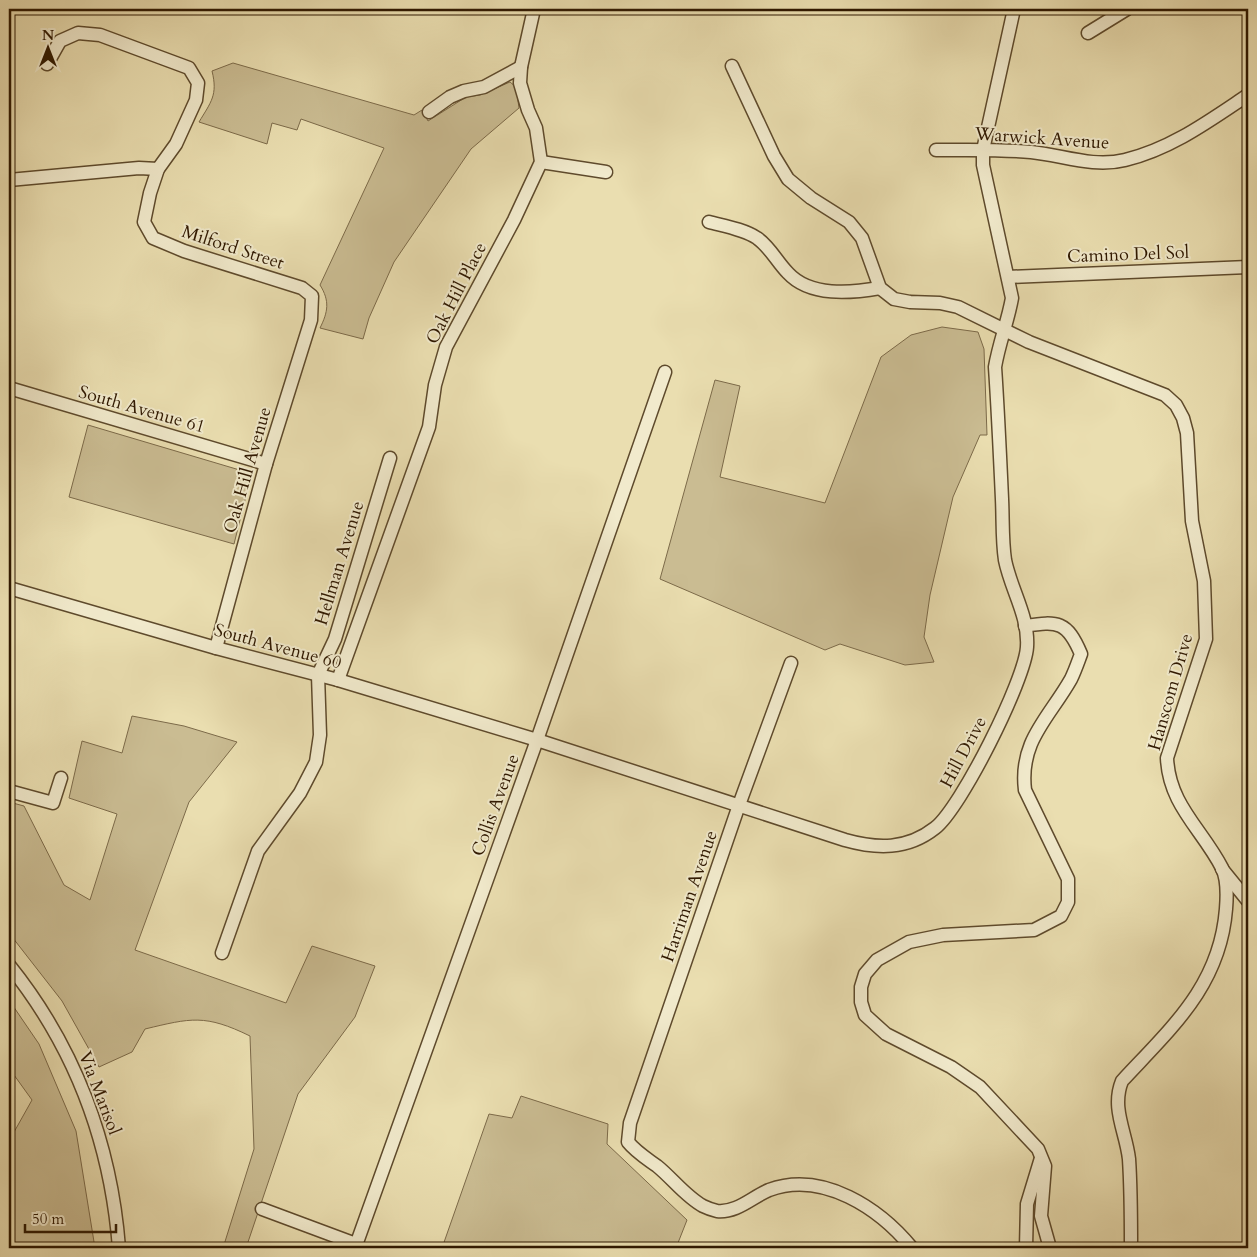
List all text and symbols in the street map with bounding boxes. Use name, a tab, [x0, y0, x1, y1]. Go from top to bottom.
north arrow	[22, 22, 72, 72]
text: N	[42, 26, 54, 45]
street label: Warwick Avenue	[973, 121, 1110, 156]
street label: Milford Street	[179, 219, 287, 276]
street label: Oak Hill Place	[420, 238, 493, 348]
street label: Camino Del Sol	[1067, 240, 1190, 269]
street label: South Avenue 61	[76, 379, 208, 440]
street label: Oak Hill Avenue	[218, 404, 277, 536]
street label: Hellman Avenue	[309, 498, 370, 628]
street label: South Avenue 60	[212, 617, 344, 675]
street label: Hanscom Drive	[1142, 631, 1199, 754]
street label: Hill Drive	[934, 712, 993, 792]
street label: Collis Avenue	[465, 751, 526, 860]
street label: Harriman Avenue	[655, 827, 724, 965]
street label: Via Marisol	[72, 1048, 127, 1139]
scale bar	[25, 1202, 116, 1234]
text: 50 m	[32, 1209, 64, 1229]

